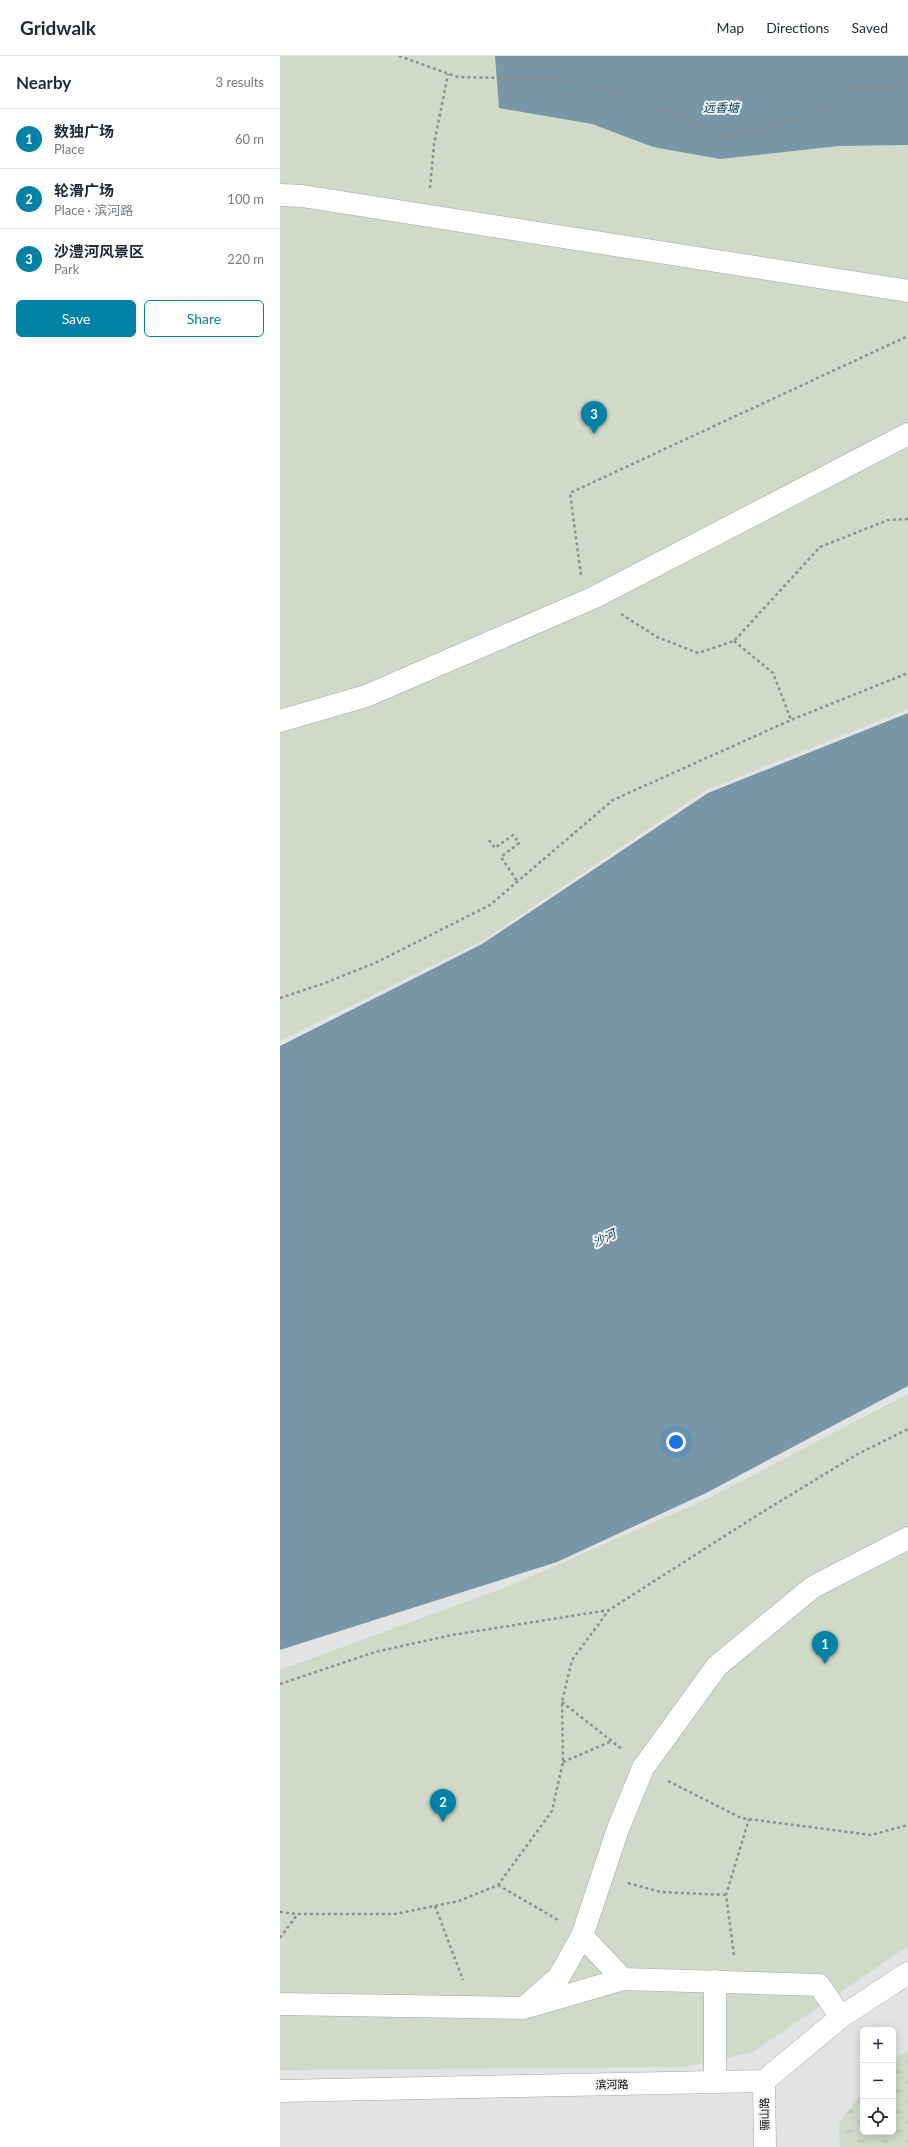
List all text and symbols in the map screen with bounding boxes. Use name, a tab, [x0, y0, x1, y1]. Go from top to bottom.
text: Gridwalk	[20, 16, 96, 39]
text: Map	[717, 19, 744, 36]
text: Directions	[766, 19, 829, 36]
text: Saved	[851, 19, 888, 36]
text: Nearby	[16, 72, 71, 93]
text: 3 results	[216, 74, 264, 90]
water label: 远香塘	[703, 100, 741, 115]
text: 数独广场	[54, 122, 114, 140]
text: 1	[25, 131, 33, 147]
text: 60 m	[235, 131, 264, 147]
text: Place	[54, 141, 84, 157]
text: 轮滑广场	[54, 181, 114, 199]
text: 2	[25, 191, 33, 207]
text: 100 m	[227, 191, 264, 207]
text: Place · 滨河路	[54, 202, 133, 218]
text: 沙澧河风景区	[54, 242, 144, 260]
text: 3	[25, 251, 33, 267]
text: 220 m	[227, 251, 264, 267]
text: Park	[54, 261, 79, 277]
button: Save	[16, 300, 136, 337]
button: Share	[144, 300, 264, 337]
pin: 3	[581, 401, 607, 434]
water label: 沙河	[590, 1225, 620, 1250]
your location	[666, 1432, 686, 1452]
pin: 1	[812, 1631, 838, 1664]
pin: 2	[430, 1789, 456, 1822]
map controls	[860, 2027, 896, 2135]
button: +	[860, 2027, 896, 2063]
button: −	[860, 2063, 896, 2099]
street label: 滨河路	[595, 2077, 629, 2091]
street label: 骊山路	[757, 2097, 771, 2131]
button: locate	[860, 2099, 896, 2135]

